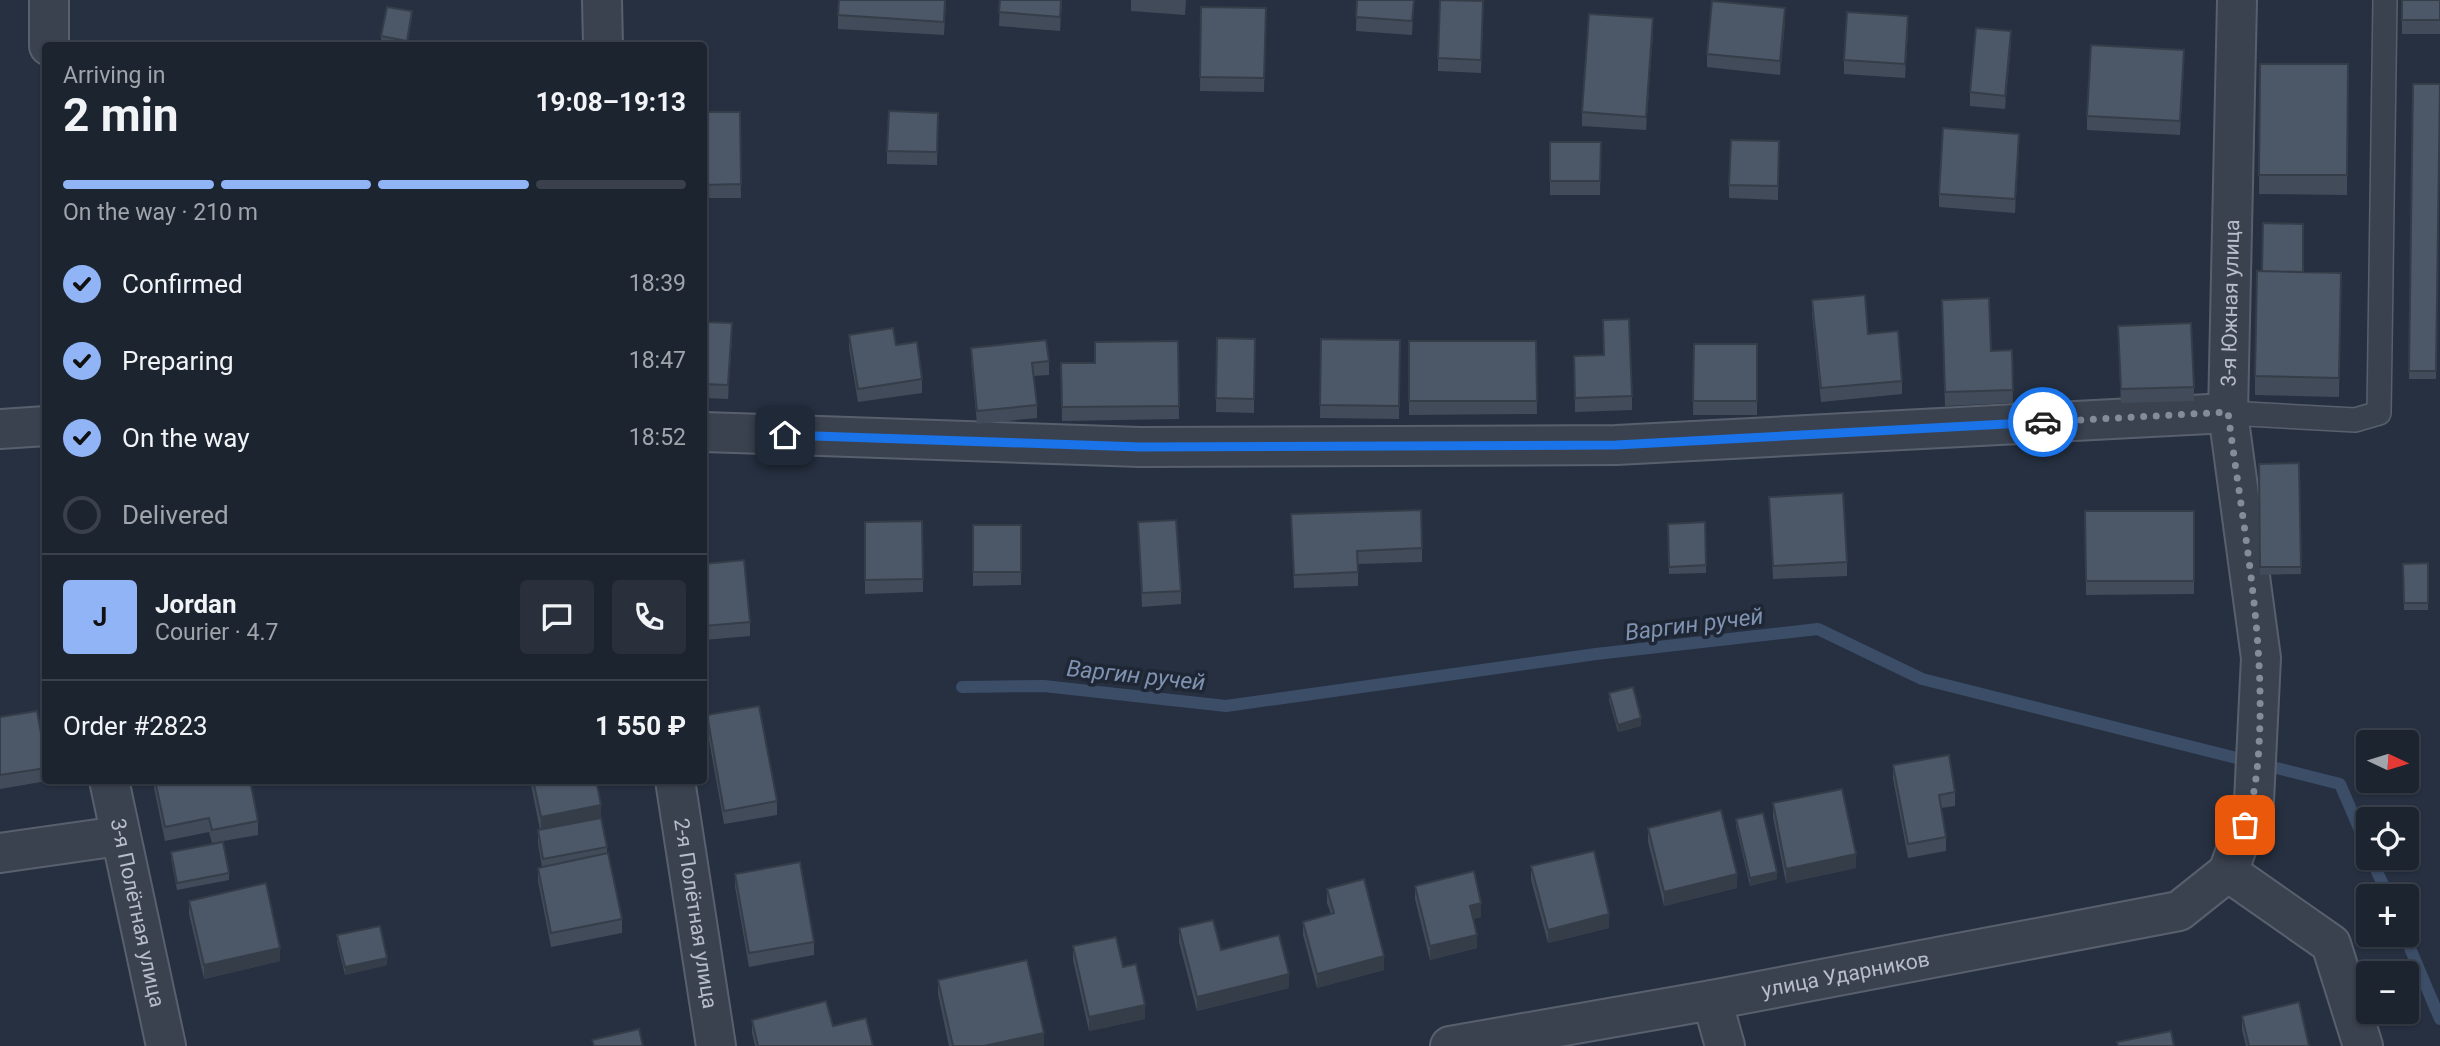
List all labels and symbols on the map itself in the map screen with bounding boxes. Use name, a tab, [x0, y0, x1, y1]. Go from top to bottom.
street label: 3-я Южная улица	[2217, 219, 2244, 387]
courier	[2008, 387, 2078, 457]
pin	[755, 405, 815, 465]
water label: Варгин ручей	[1623, 603, 1765, 646]
water label: Варгин ручей	[1065, 655, 1207, 696]
north arrow	[2356, 730, 2418, 793]
pin	[2215, 795, 2275, 855]
street label: 3-я Полётная улица	[106, 816, 169, 1010]
street label: 2-я Полётная улица	[669, 817, 722, 1010]
street label: улица Ударников	[1760, 947, 1932, 1002]

